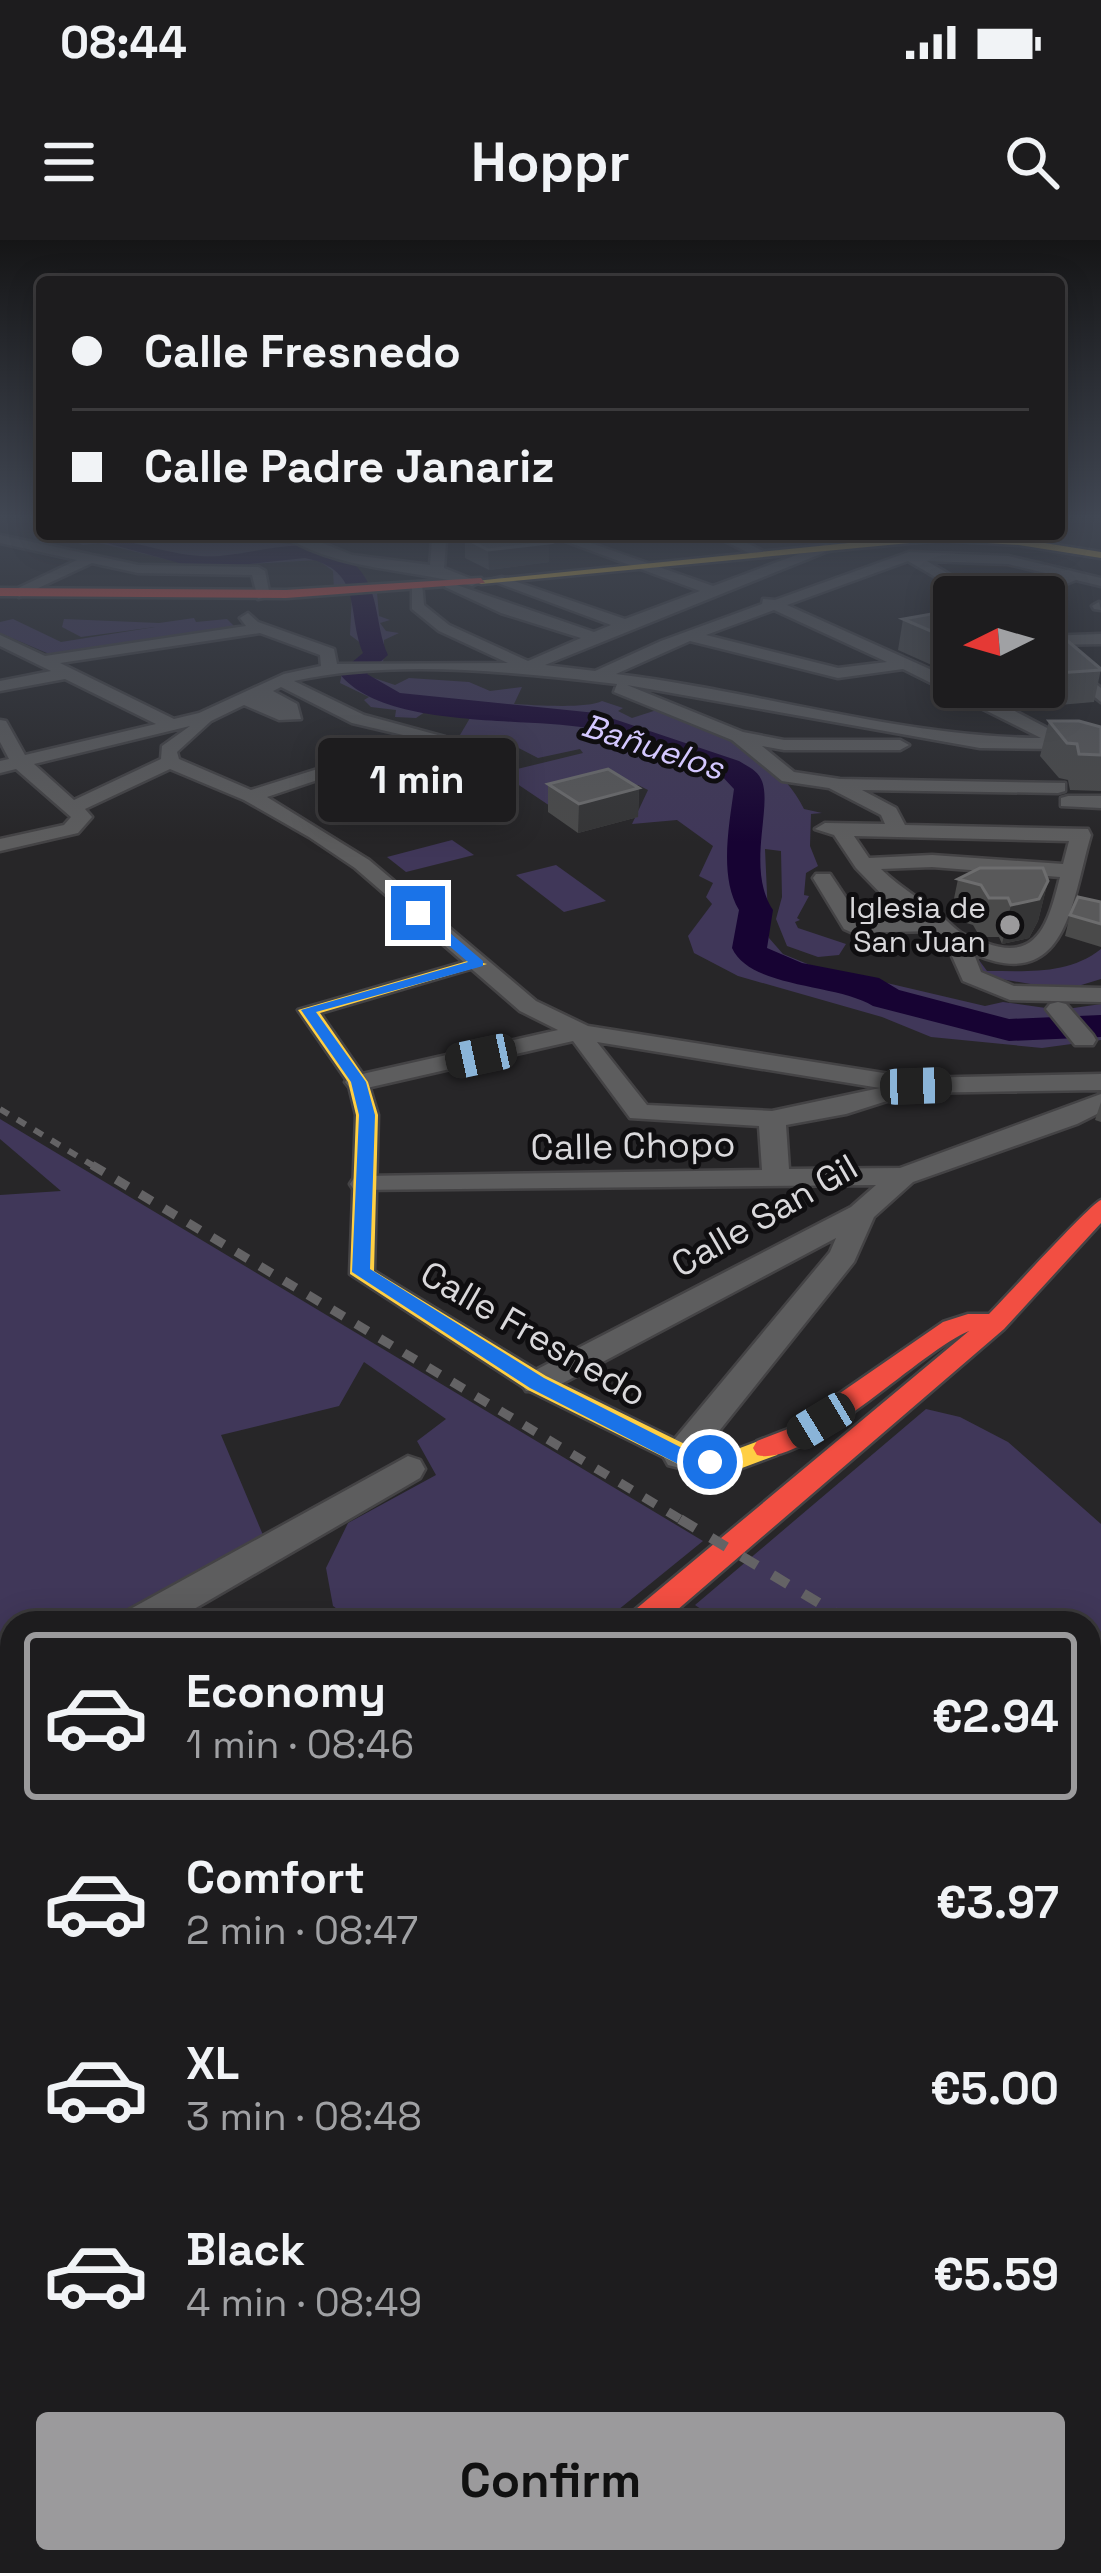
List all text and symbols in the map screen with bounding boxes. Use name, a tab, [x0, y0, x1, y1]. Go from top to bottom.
text: 08:44	[60, 14, 187, 71]
text: Hoppr	[471, 128, 630, 197]
icon: menu	[36, 129, 102, 195]
icon: search	[999, 129, 1065, 195]
text: Calle Fresnedo	[144, 323, 461, 380]
text: Calle Padre Janariz	[144, 438, 555, 495]
north arrow	[933, 576, 1065, 708]
map controls	[933, 576, 1065, 708]
water label: Bañuelos	[577, 704, 730, 790]
callout: 1 min	[319, 739, 517, 823]
text: 1 min	[369, 755, 465, 804]
route end	[391, 886, 445, 940]
place label: Iglesia de San Juan	[849, 888, 986, 961]
marker: Iglesia de San Juan	[997, 912, 1023, 938]
car	[442, 1031, 520, 1081]
car	[879, 1067, 953, 1105]
street label: Calle Chopo	[530, 1121, 736, 1171]
street label: Calle San Gil	[663, 1144, 866, 1288]
street label: Calle Fresnedo	[412, 1251, 655, 1417]
car	[781, 1387, 861, 1455]
route start	[683, 1435, 737, 1489]
icon: car	[42, 1662, 150, 1770]
text: Economy	[186, 1663, 386, 1720]
text: €2.94	[932, 1688, 1059, 1745]
text: 1 min · 08:46	[186, 1720, 414, 1769]
icon: car	[42, 1848, 150, 1956]
text: Comfort	[186, 1849, 365, 1906]
text: €3.97	[936, 1874, 1059, 1931]
text: 2 min · 08:47	[186, 1906, 418, 1955]
icon: car	[42, 2034, 150, 2142]
text: XL	[186, 2035, 239, 2092]
text: €5.00	[930, 2060, 1059, 2117]
text: 3 min · 08:48	[186, 2092, 422, 2141]
icon: car	[42, 2220, 150, 2328]
text: Black	[186, 2221, 305, 2278]
text: €5.59	[933, 2246, 1059, 2303]
text: 4 min · 08:49	[186, 2278, 422, 2327]
button: Confirm	[36, 2412, 1065, 2550]

